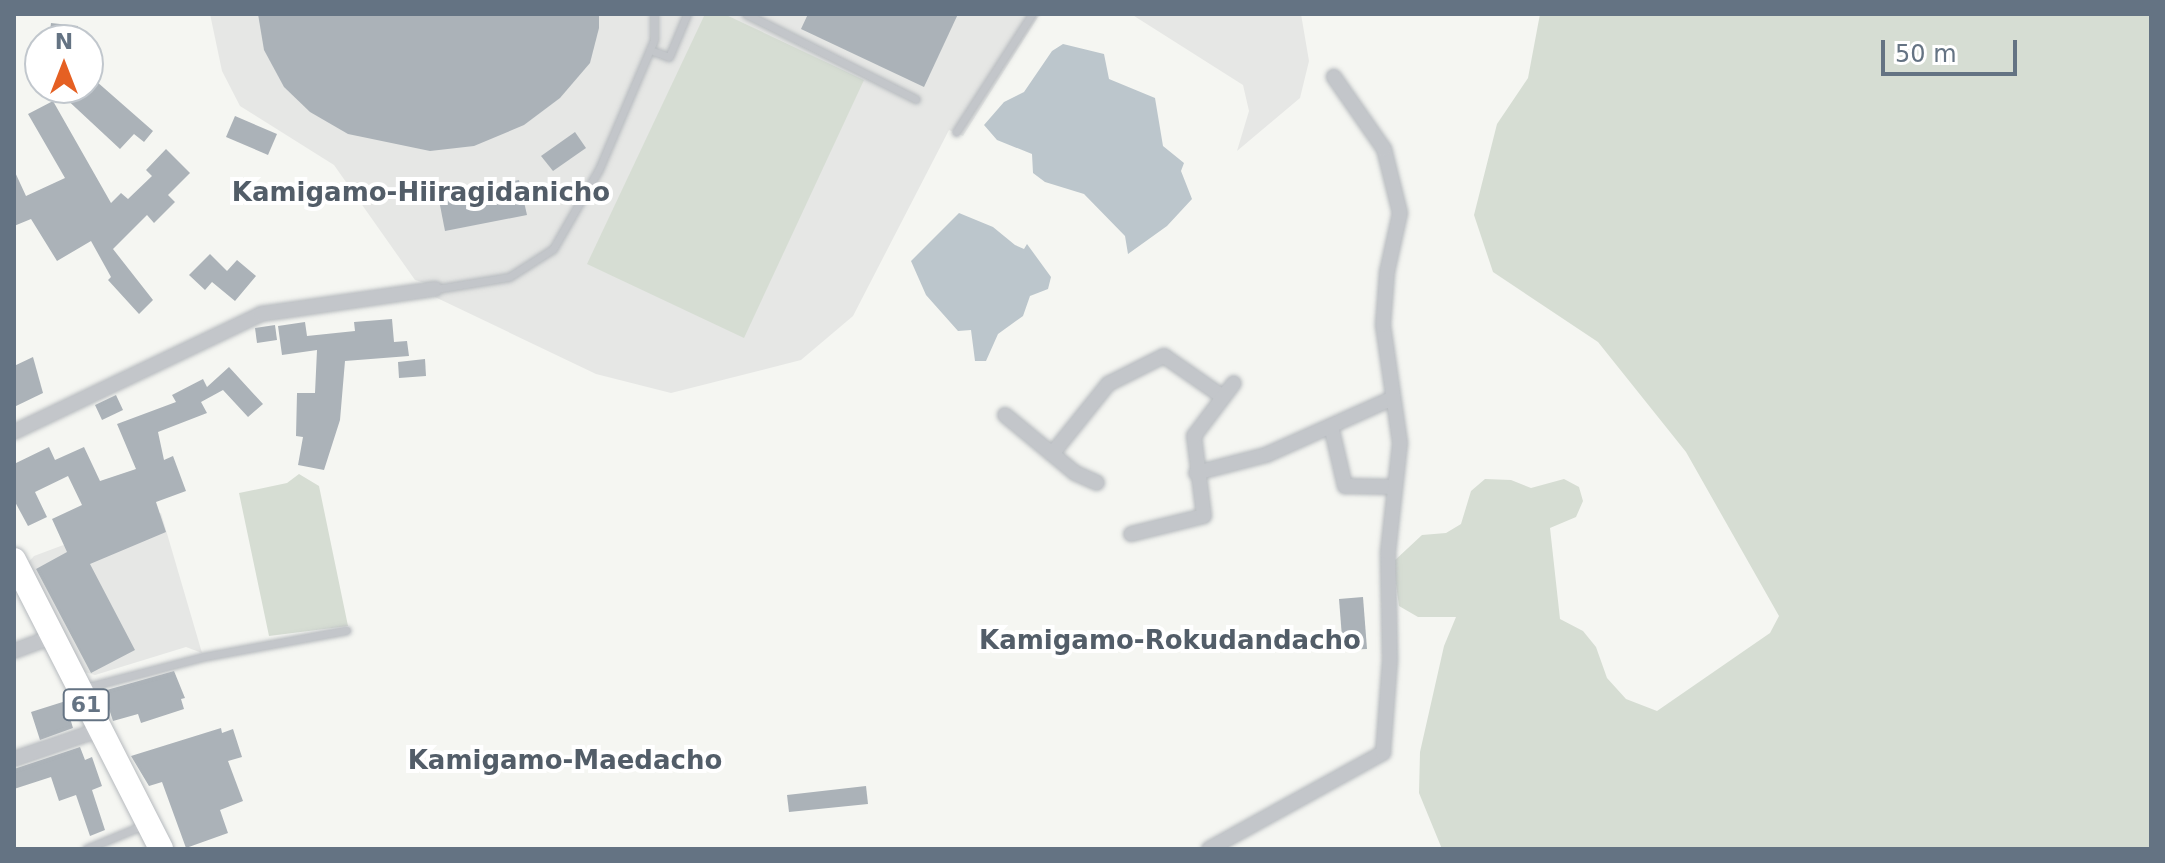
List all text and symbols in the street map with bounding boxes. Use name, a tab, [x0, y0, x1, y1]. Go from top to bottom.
north arrow	[24, 24, 104, 104]
scale bar	[1885, 24, 2021, 74]
text: N	[55, 29, 73, 54]
text: 50 m	[1895, 40, 1957, 68]
district label: Kamigamo-Hiiragidanicho	[232, 177, 610, 209]
district label: Kamigamo-Rokudandacho	[979, 625, 1361, 657]
road number: 61	[62, 687, 110, 723]
district label: Kamigamo-Maedacho	[408, 745, 722, 777]

